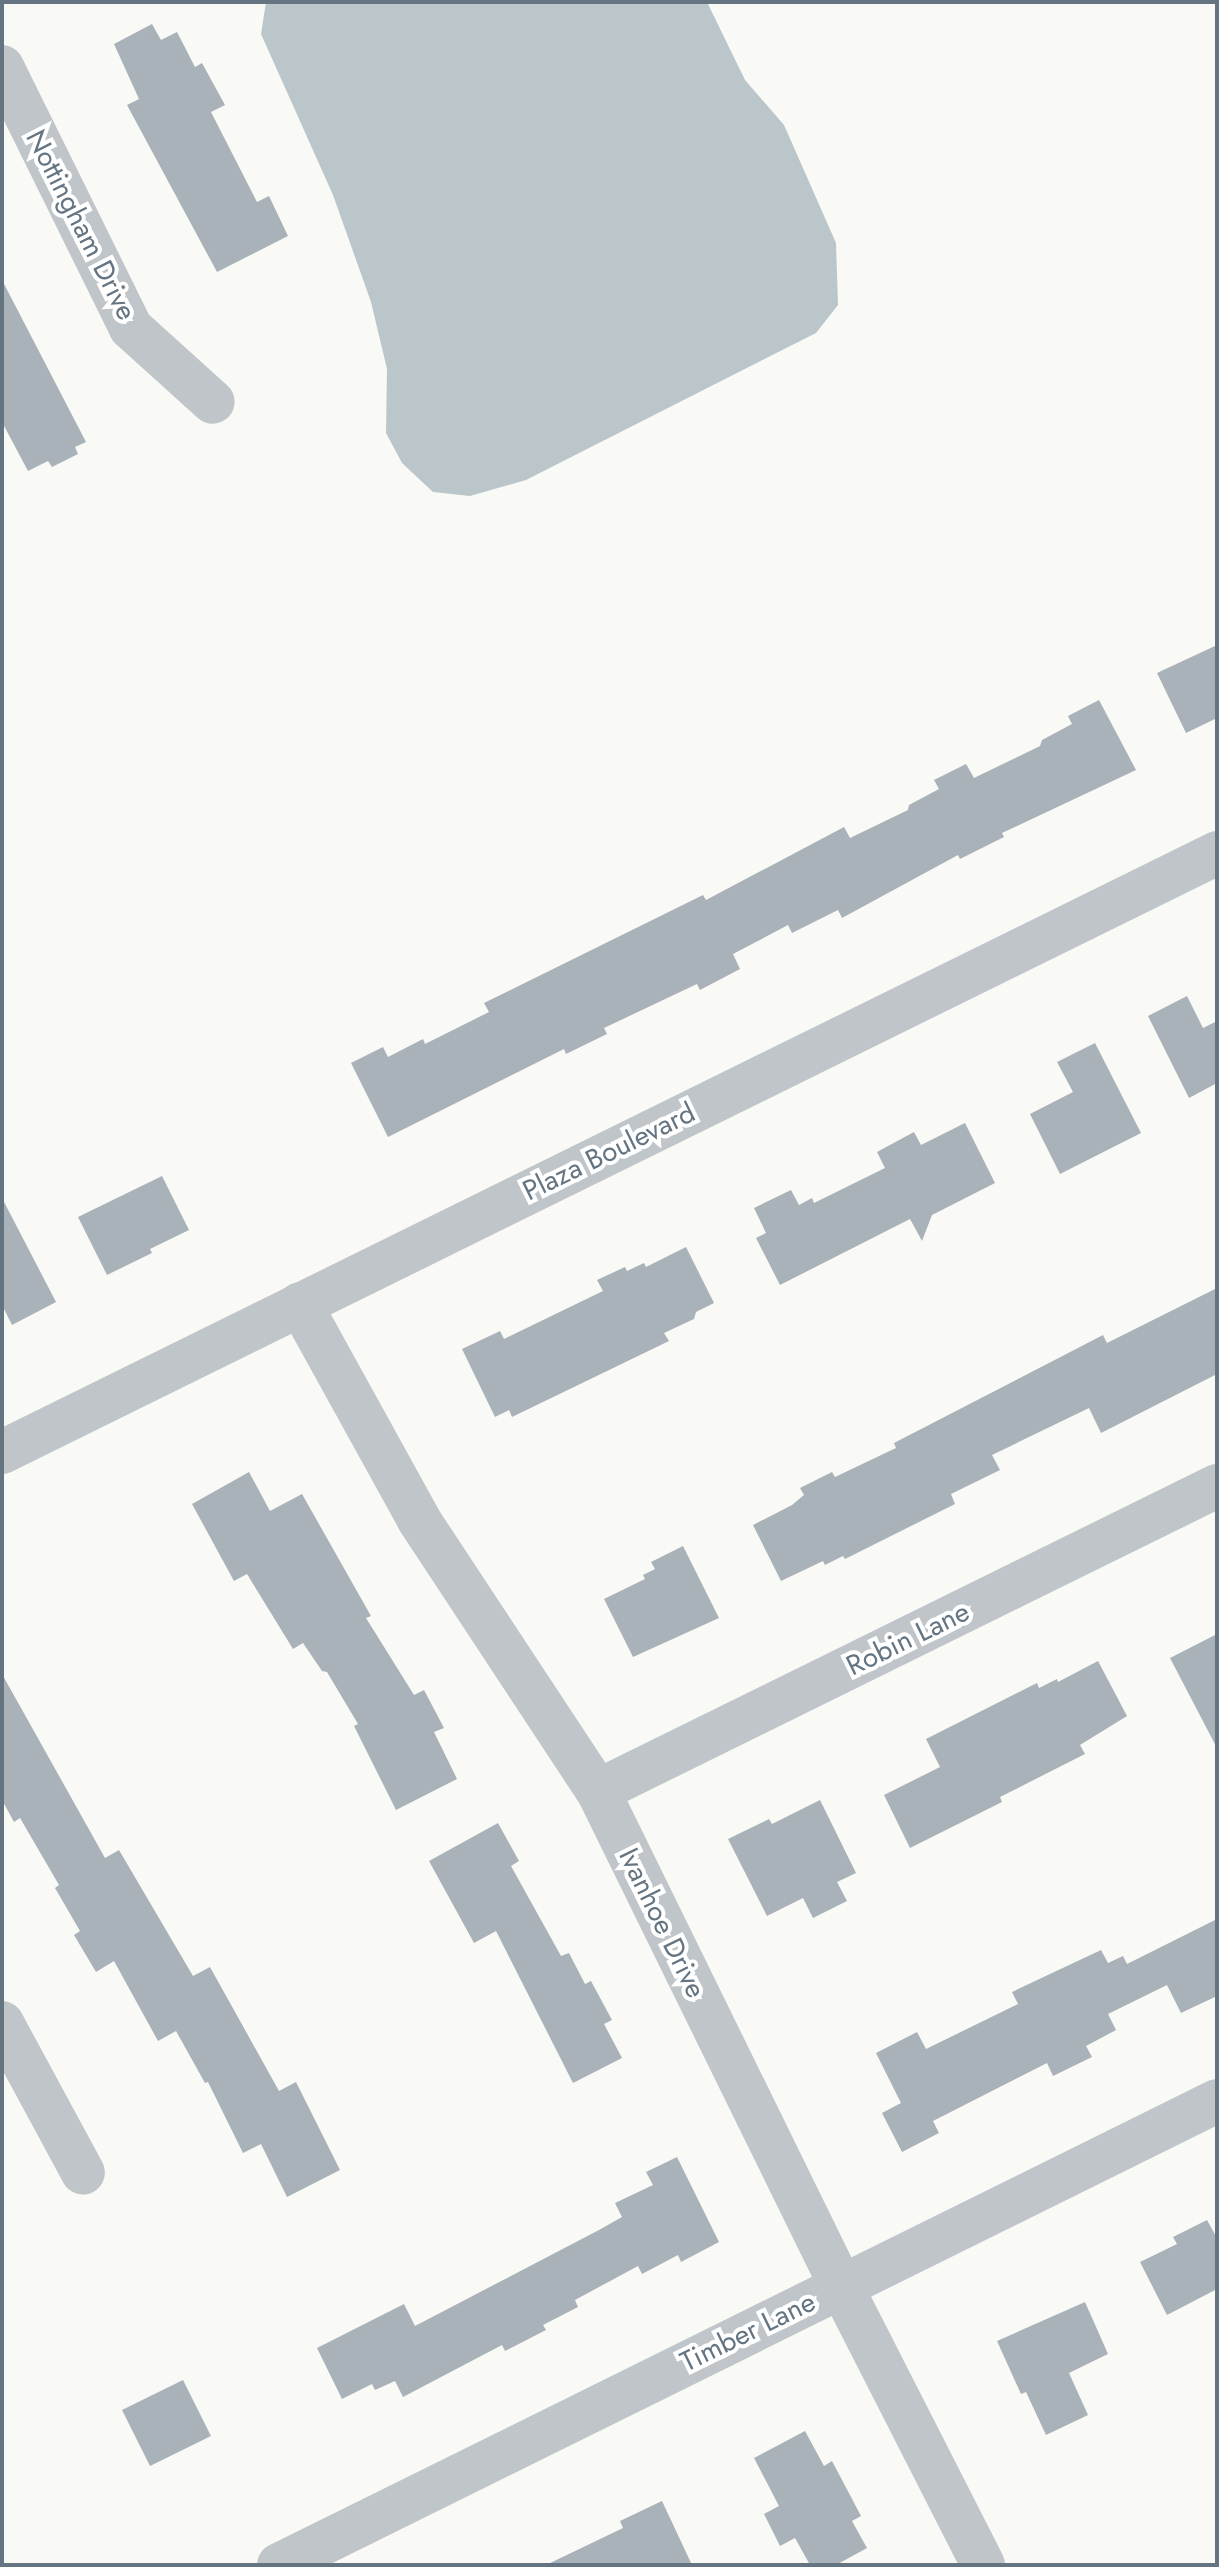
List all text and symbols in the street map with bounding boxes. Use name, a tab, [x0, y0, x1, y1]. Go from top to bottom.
street label: Nottingham Drive	[19, 124, 143, 326]
street label: Plaza Boulevard	[517, 1096, 701, 1208]
street label: Robin Lane	[841, 1595, 975, 1683]
street label: Ivanhoe Drive	[611, 1843, 713, 2003]
street label: Timber Lane	[675, 2285, 821, 2379]

